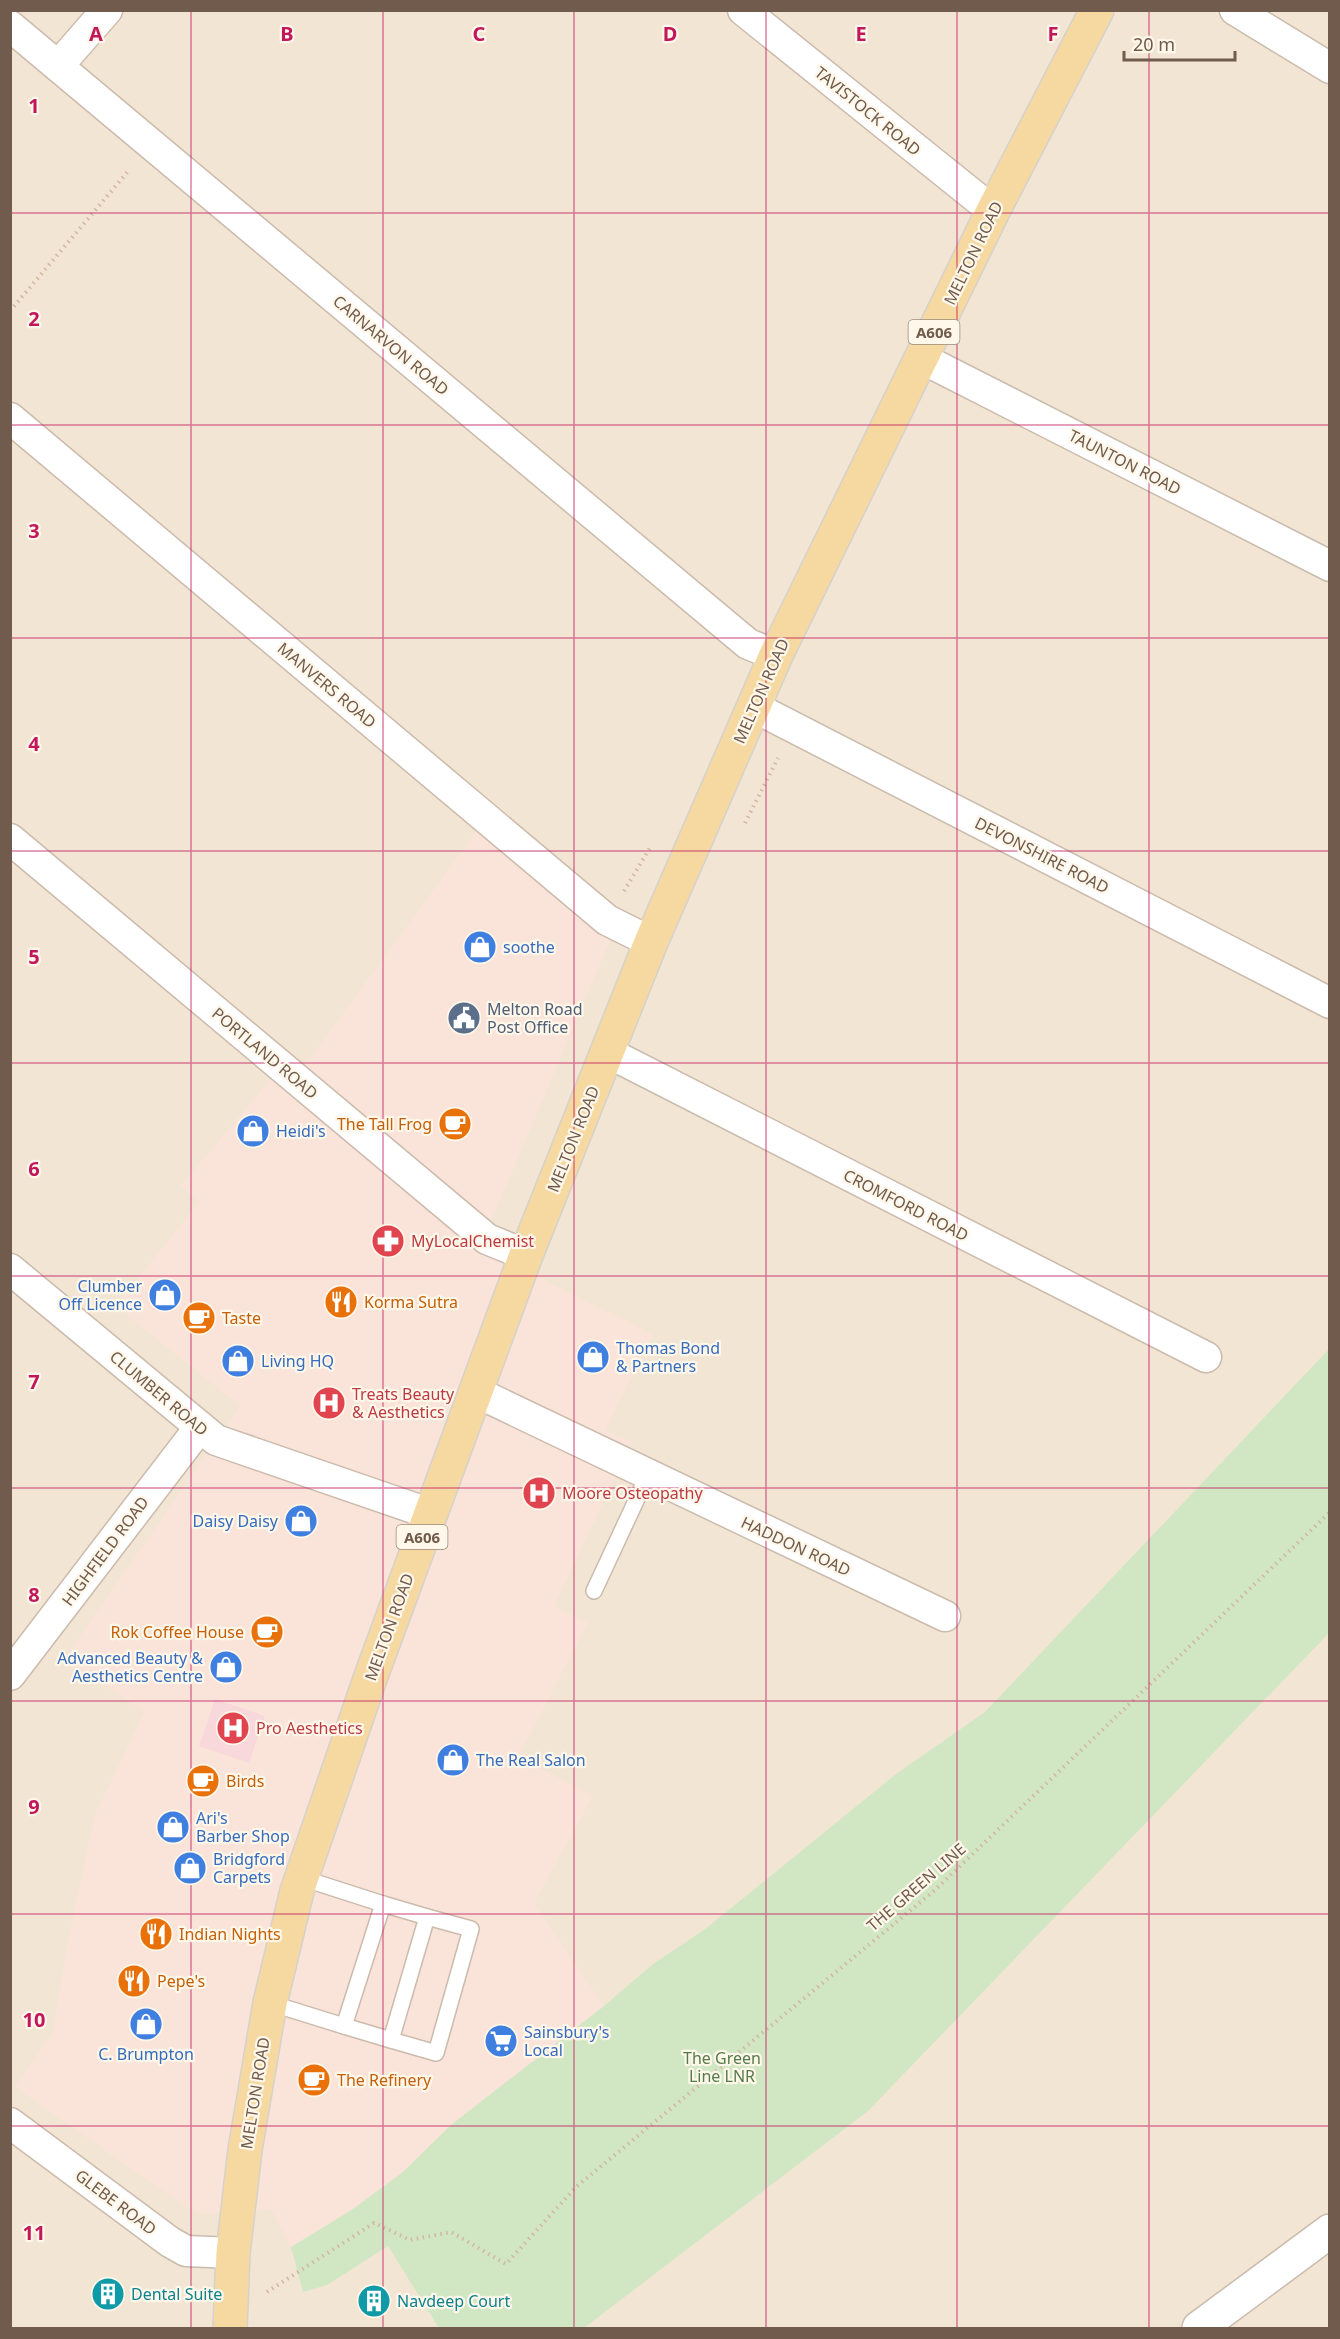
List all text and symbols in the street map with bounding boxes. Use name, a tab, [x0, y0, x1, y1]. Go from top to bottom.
text: A	[89, 20, 103, 47]
text: B	[280, 20, 294, 47]
text: C	[473, 20, 486, 47]
text: D	[663, 20, 677, 47]
text: E	[855, 20, 867, 47]
text: F	[1048, 20, 1058, 47]
scale bar	[1124, 24, 1235, 62]
text: 20 m	[1133, 32, 1175, 56]
street label: TAVISTOCK ROAD	[810, 61, 926, 161]
text: 1	[28, 92, 40, 119]
street label: MELTON ROAD	[938, 197, 1008, 309]
street label: CARNARVON ROAD	[328, 290, 454, 400]
text: 2	[28, 305, 40, 332]
road number: A606	[908, 320, 960, 344]
street label: TAUNTON ROAD	[1065, 424, 1185, 500]
text: 3	[28, 517, 40, 544]
street label: MELTON ROAD	[728, 635, 794, 747]
street label: MANVERS ROAD	[273, 637, 381, 733]
text: 4	[28, 730, 40, 757]
street label: DEVONSHIRE ROAD	[971, 812, 1113, 898]
shop icon: soothe	[462, 929, 498, 965]
place label: soothe	[503, 936, 555, 958]
text: 5	[28, 943, 40, 970]
place label: Melton Road Post Office	[487, 998, 583, 1038]
public building icon: Melton Road Post Office	[446, 1000, 482, 1036]
street label: PORTLAND ROAD	[207, 1002, 323, 1104]
street label: MELTON ROAD	[542, 1083, 604, 1195]
cafe icon: The Tall Frog	[437, 1106, 473, 1142]
shop icon: Heidi's	[235, 1113, 271, 1149]
place label: The Tall Frog	[337, 1113, 432, 1135]
place label: Heidi's	[276, 1120, 326, 1142]
text: 6	[28, 1155, 40, 1182]
street label: CROMFORD ROAD	[840, 1164, 972, 1246]
pharmacy icon: MyLocalChemist	[370, 1223, 406, 1259]
place label: MyLocalChemist	[411, 1230, 534, 1252]
place label: Clumber Off Licence	[59, 1275, 142, 1315]
shop icon: Clumber Off Licence	[147, 1277, 183, 1313]
restaurant icon: Korma Sutra	[323, 1284, 359, 1320]
place label: Korma Sutra	[364, 1291, 458, 1313]
cafe icon: Taste	[181, 1300, 217, 1336]
place label: Taste	[222, 1307, 261, 1329]
place label: Thomas Bond & Partners	[616, 1337, 720, 1377]
shop icon: Thomas Bond & Partners	[575, 1339, 611, 1375]
shop icon: Living HQ	[220, 1343, 256, 1379]
street label: CLUMBER ROAD	[105, 1345, 213, 1441]
place label: Living HQ	[261, 1350, 334, 1372]
text: 7	[28, 1368, 40, 1395]
place label: Treats Beauty & Aesthetics	[352, 1383, 455, 1423]
hospital icon: Treats Beauty & Aesthetics	[311, 1385, 347, 1421]
hospital icon: Moore Osteopathy	[521, 1475, 557, 1511]
place label: Moore Osteopathy	[562, 1482, 703, 1504]
street label: HIGHFIELD ROAD	[57, 1492, 153, 1610]
shop icon: Daisy Daisy	[283, 1503, 319, 1539]
place label: Daisy Daisy	[193, 1510, 279, 1532]
street label: HADDON ROAD	[738, 1511, 854, 1581]
road number: A606	[396, 1525, 448, 1549]
street label: MELTON ROAD	[359, 1570, 419, 1684]
text: 8	[28, 1581, 40, 1608]
cafe icon: Rok Coffee House	[249, 1614, 285, 1650]
place label: Rok Coffee House	[111, 1621, 244, 1643]
place label: Advanced Beauty & Aesthetics Centre	[57, 1647, 203, 1687]
shop icon: Advanced Beauty & Aesthetics Centre	[208, 1649, 244, 1685]
hospital icon: Pro Aesthetics	[215, 1710, 251, 1746]
place label: Pro Aesthetics	[256, 1717, 363, 1739]
shop icon: The Real Salon	[435, 1742, 471, 1778]
place label: The Real Salon	[476, 1749, 586, 1771]
cafe icon: Birds	[185, 1763, 221, 1799]
place label: Birds	[226, 1770, 264, 1792]
text: 9	[28, 1793, 40, 1820]
place label: Ari's Barber Shop	[196, 1807, 290, 1847]
shop icon: Ari's Barber Shop	[155, 1809, 191, 1845]
street label: THE GREEN LINE	[862, 1838, 970, 1936]
place label: Bridgford Carpets	[213, 1848, 285, 1888]
shop icon: Bridgford Carpets	[172, 1850, 208, 1886]
restaurant icon: Indian Nights	[138, 1916, 174, 1952]
place label: Indian Nights	[179, 1923, 281, 1945]
restaurant icon: Pepe's	[116, 1963, 152, 1999]
place label: Pepe's	[157, 1970, 205, 1992]
text: 10	[23, 2006, 45, 2033]
shop icon: C. Brumpton	[128, 2006, 164, 2042]
place label: Sainsbury's Local	[524, 2021, 609, 2061]
supermarket icon: Sainsbury's Local	[483, 2023, 519, 2059]
street label: MELTON ROAD	[235, 2036, 275, 2150]
place label: C. Brumpton	[98, 2043, 194, 2065]
park label: The Green Line LNR	[683, 2047, 761, 2087]
cafe icon: The Refinery	[296, 2062, 332, 2098]
place label: The Refinery	[337, 2069, 432, 2091]
street label: GLEBE ROAD	[71, 2164, 161, 2240]
text: 11	[23, 2219, 45, 2246]
building icon: Dental Suite	[90, 2276, 126, 2312]
place label: Dental Suite	[131, 2283, 222, 2305]
building icon: Navdeep Court	[356, 2283, 392, 2319]
place label: Navdeep Court	[397, 2290, 510, 2312]

